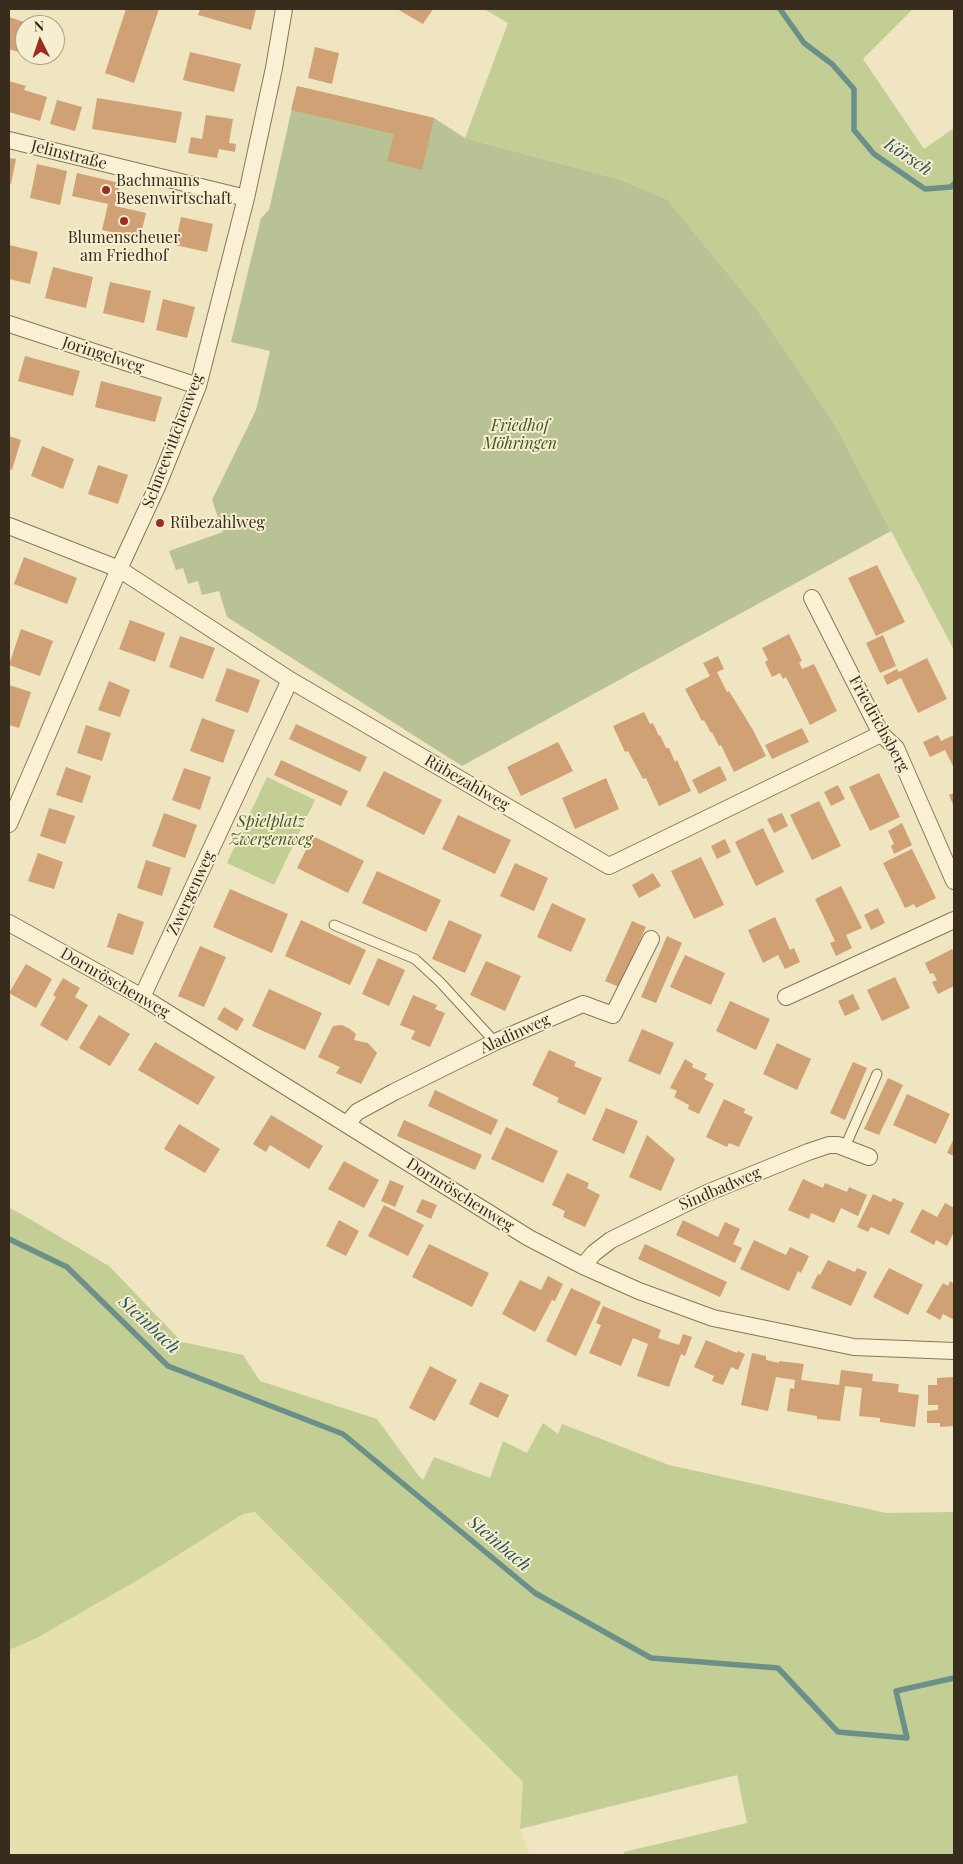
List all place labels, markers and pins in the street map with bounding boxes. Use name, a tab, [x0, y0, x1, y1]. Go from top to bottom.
place label: Bachmanns Besenwirtschaft	[116, 171, 232, 209]
marker: Bachmanns Besenwirtschaft	[100, 184, 112, 196]
marker: Blumenscheuer am Friedhof	[118, 215, 130, 227]
place label: Blumenscheuer am Friedhof	[68, 228, 180, 266]
place label: Rübezahlweg	[170, 513, 265, 533]
marker: Rübezahlweg	[154, 517, 166, 529]

